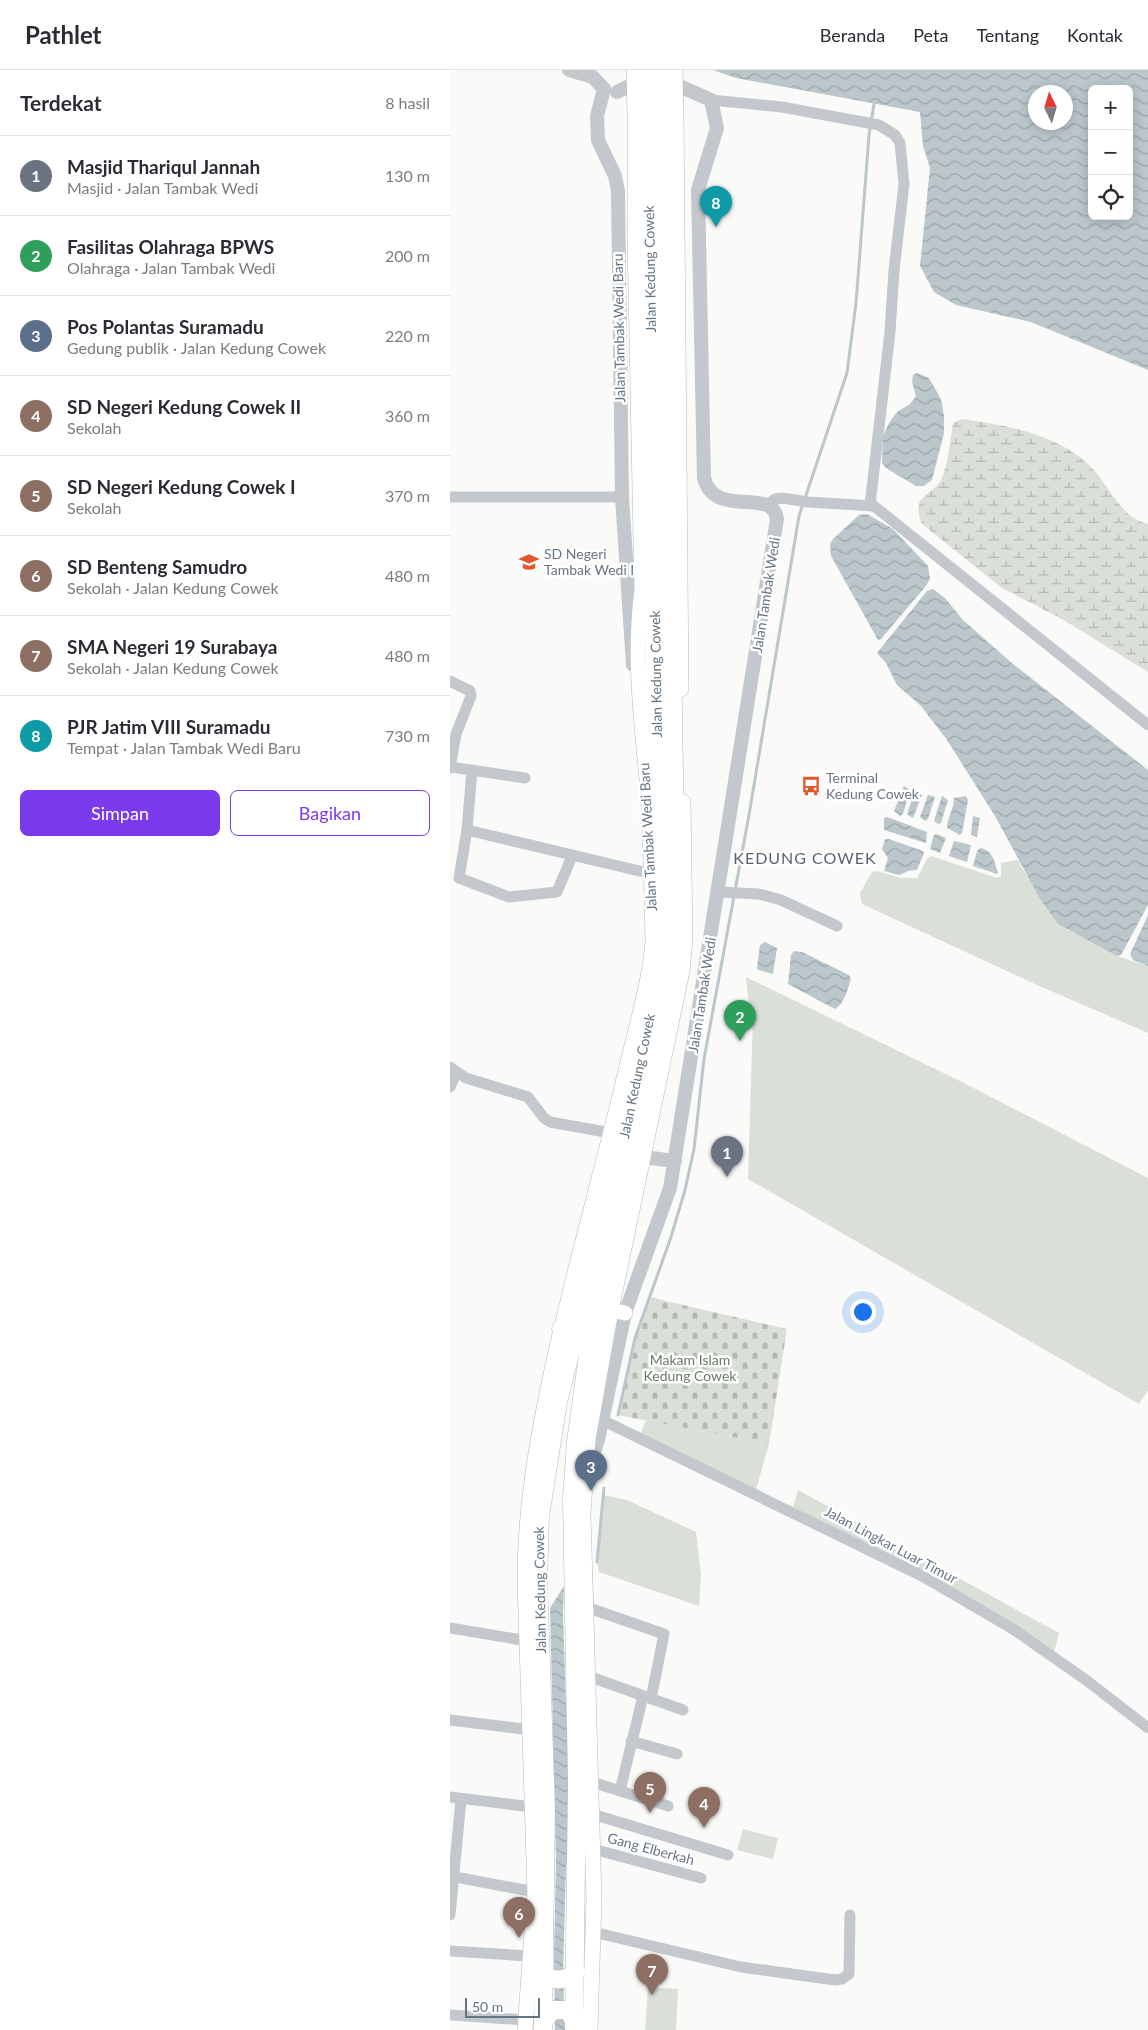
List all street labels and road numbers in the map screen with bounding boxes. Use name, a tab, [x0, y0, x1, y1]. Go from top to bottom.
street label: Jalan Kedung Cowek	[640, 204, 659, 333]
street label: Jalan Tambak Wedi Baru	[609, 253, 628, 403]
street label: Jalan Tambak Wedi	[748, 536, 783, 654]
street label: Jalan Kedung Cowek	[646, 609, 665, 738]
street label: Jalan Tambak Wedi Baru	[635, 762, 660, 912]
street label: Jalan Tambak Wedi	[684, 936, 719, 1054]
street label: Jalan Kedung Cowek	[615, 1011, 658, 1140]
street label: Jalan Lingkar Luar Timur	[822, 1502, 961, 1587]
street label: Jalan Kedung Cowek	[530, 1525, 549, 1654]
street label: Gang Elberkah	[606, 1829, 696, 1868]

